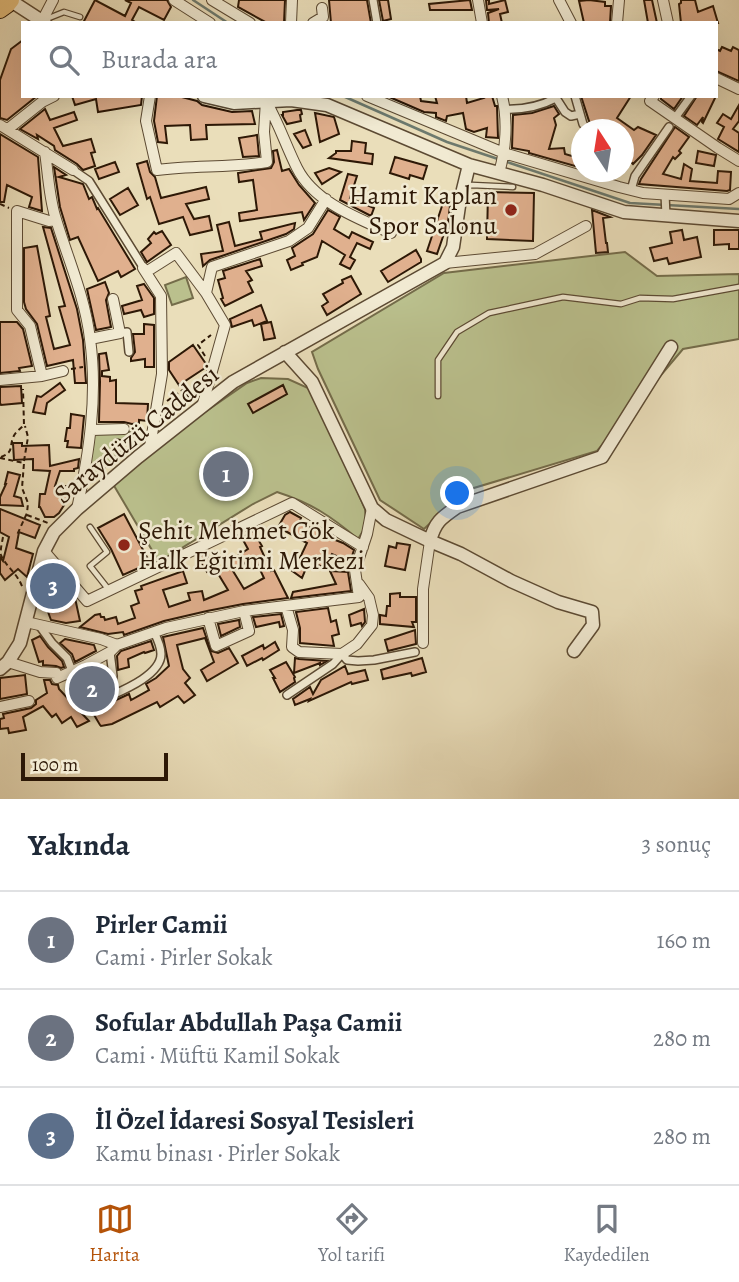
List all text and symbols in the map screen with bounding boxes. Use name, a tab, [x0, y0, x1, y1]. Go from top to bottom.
search box	[21, 21, 718, 98]
icon: search	[45, 41, 83, 79]
text: Burada ara	[101, 42, 218, 77]
north arrow	[571, 119, 634, 182]
place label: Hamit Kaplan Spor Salonu	[348, 178, 498, 243]
marker: Hamit Kaplan Spor Salonu	[503, 202, 519, 218]
street label: Saraydüzü Caddesi	[46, 357, 226, 512]
pin: 1	[203, 448, 249, 500]
your location	[440, 476, 474, 510]
place label: Şehit Mehmet Gök Halk Eğitimi Merkezi	[138, 513, 365, 578]
marker: Şehit Mehmet Gök Halk Eğitimi Merkezi	[116, 537, 132, 553]
pin: 3	[30, 560, 76, 612]
pin: 2	[69, 663, 115, 715]
scale bar	[21, 750, 168, 782]
text: 100 m	[32, 752, 78, 778]
text: Yakında	[28, 825, 130, 865]
text: 3 sonuç	[641, 829, 711, 860]
text: Pirler Camii	[95, 907, 228, 942]
text: 1	[47, 925, 55, 956]
text: 160 m	[657, 925, 711, 956]
text: Cami · Pirler Sokak	[95, 942, 273, 973]
text: Sofular Abdullah Paşa Camii	[95, 1005, 402, 1040]
text: 2	[45, 1023, 57, 1054]
text: 280 m	[653, 1023, 711, 1054]
text: Cami · Müftü Kamil Sokak	[95, 1040, 340, 1071]
text: İl Özel İdaresi Sosyal Tesisleri	[95, 1103, 414, 1138]
text: 3	[46, 1121, 56, 1152]
text: 280 m	[653, 1121, 711, 1152]
text: Kamu binası · Pirler Sokak	[95, 1138, 340, 1169]
tab: Harita	[89, 1200, 140, 1268]
tab: Yol tarifi	[318, 1200, 385, 1268]
tab: Kaydedilen	[563, 1200, 650, 1268]

